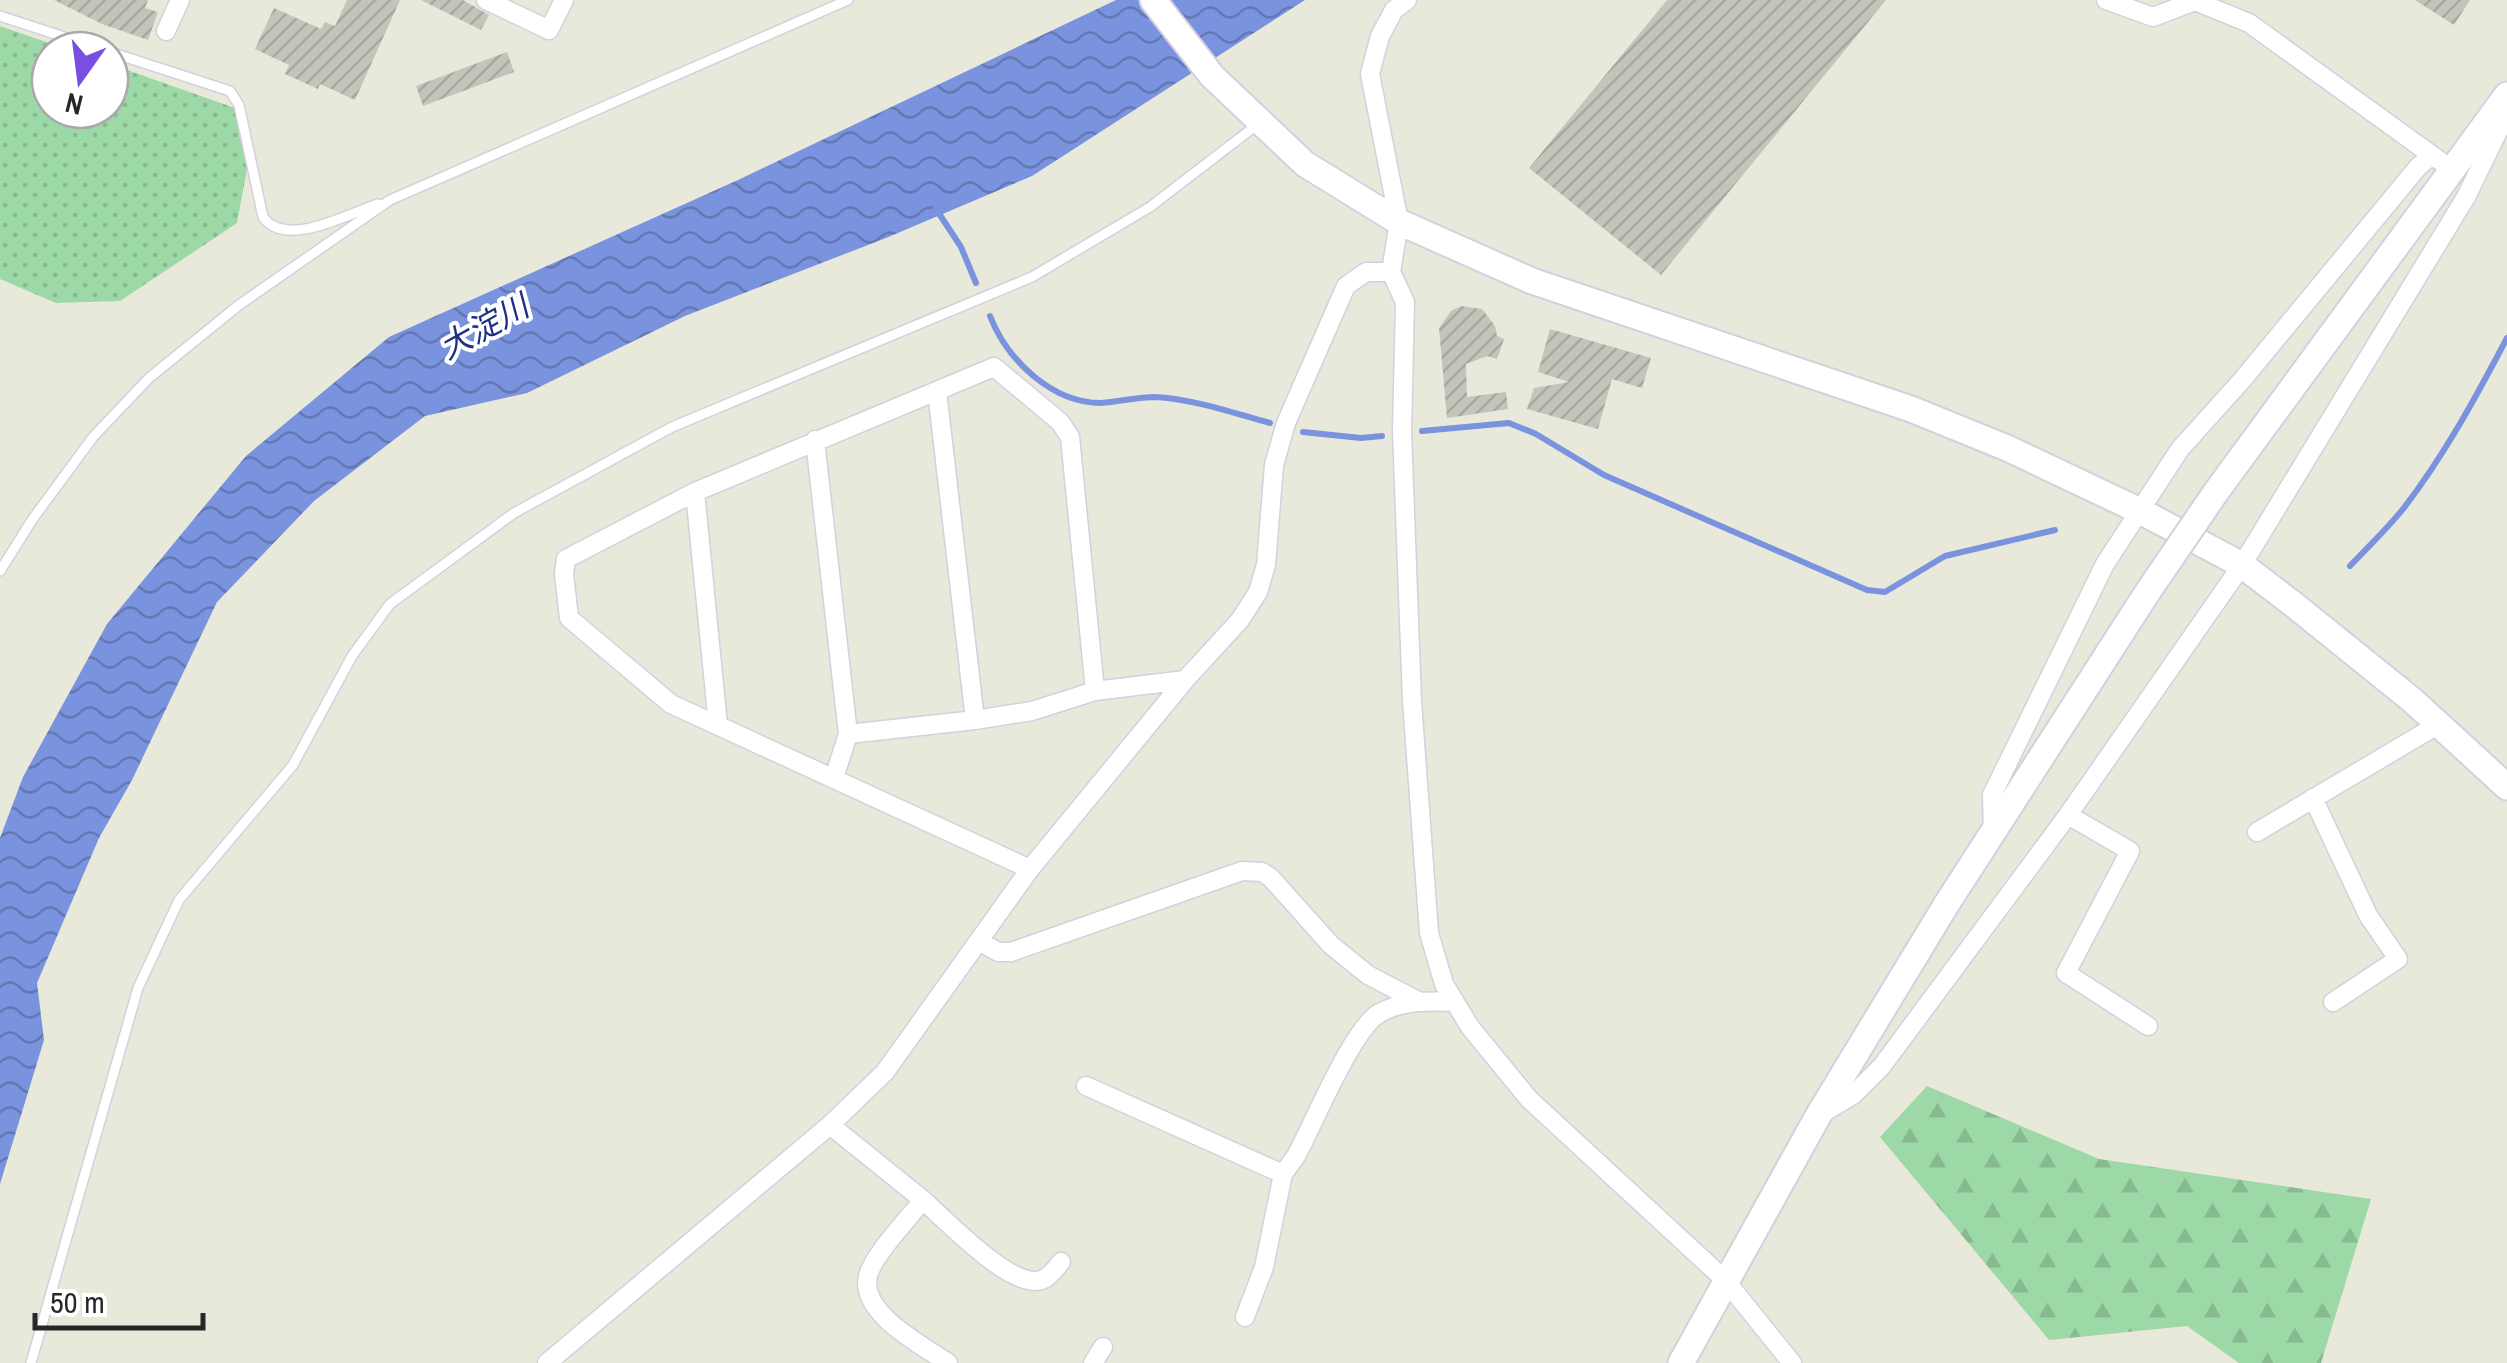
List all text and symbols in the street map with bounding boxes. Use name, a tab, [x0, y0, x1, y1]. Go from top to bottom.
north arrow	[30, 30, 130, 130]
text: N	[61, 84, 87, 125]
water label: 大淀川	[431, 283, 539, 369]
scale bar	[35, 1268, 202, 1330]
text: 50 m	[50, 1282, 105, 1322]

